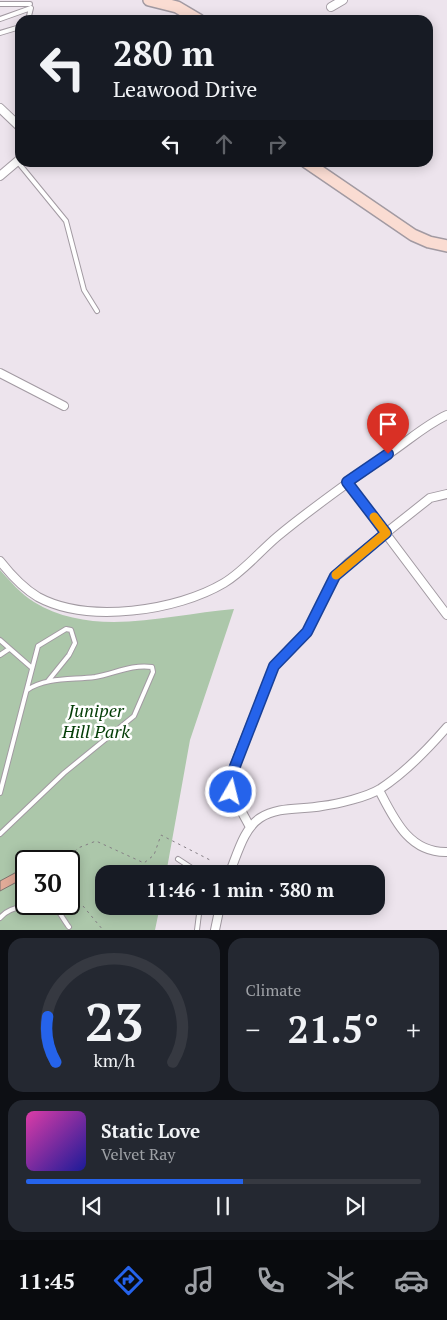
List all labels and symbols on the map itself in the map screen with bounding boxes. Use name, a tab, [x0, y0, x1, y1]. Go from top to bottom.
pin	[367, 403, 409, 454]
park label: Juniper Hill Park	[61, 698, 130, 743]
position arrow	[204, 765, 256, 817]
speed limit sign: 30	[15, 850, 80, 915]

